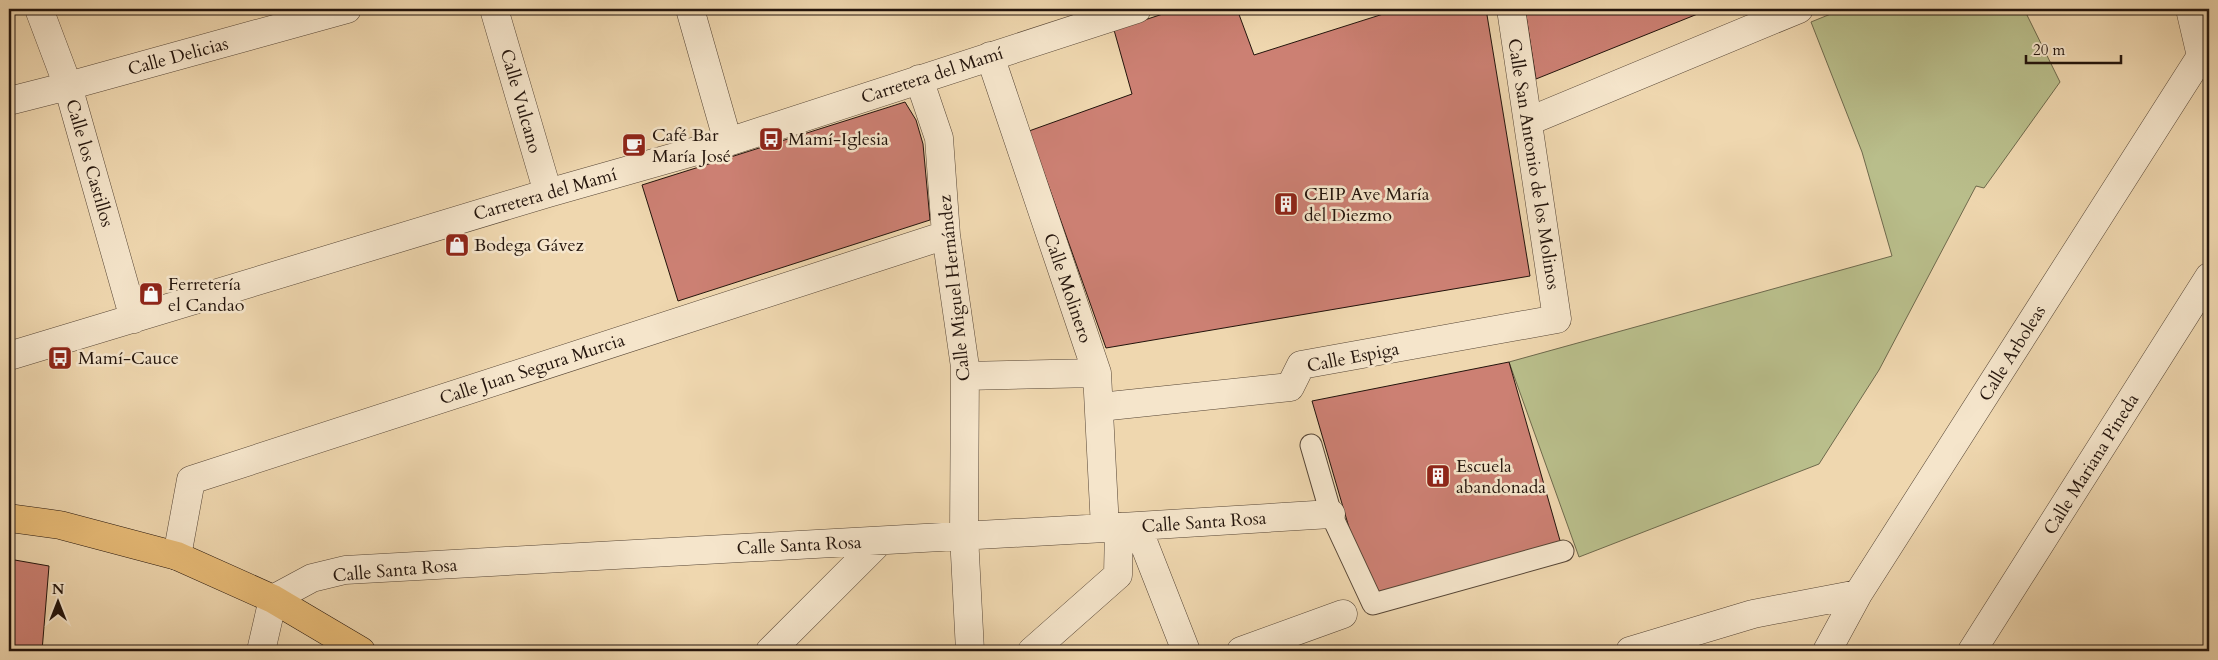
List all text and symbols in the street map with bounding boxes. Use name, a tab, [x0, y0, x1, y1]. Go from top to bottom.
street label: Calle Delicias	[125, 31, 231, 82]
scale bar	[2026, 32, 2120, 64]
street label: Calle San Antonio de los Molinos	[1501, 37, 1566, 291]
text: 20 m	[2033, 40, 2065, 60]
street label: Carretera del Mamí	[858, 41, 1006, 110]
street label: Calle Vulcano	[494, 46, 547, 156]
street label: Calle los Castillos	[59, 96, 120, 230]
place label: Café Bar María José	[652, 123, 731, 169]
bus stop icon: Mamí-Iglesia	[758, 126, 784, 152]
place label: Mamí-Iglesia	[788, 127, 889, 152]
cafe icon: Café Bar María José	[621, 132, 647, 158]
street label: Carretera del Mamí	[471, 162, 620, 227]
place label: CEIP Ave María del Diezmo	[1304, 182, 1430, 228]
building icon: CEIP Ave María del Diezmo	[1273, 191, 1299, 217]
street label: Calle Miguel Hernández	[932, 194, 977, 382]
street label: Calle Molinero	[1037, 230, 1098, 347]
shop icon: Bodega Gávez	[444, 232, 470, 258]
place label: Bodega Gávez	[474, 233, 584, 258]
place label: Ferretería el Candao	[168, 272, 245, 318]
shop icon: Ferretería el Candao	[138, 281, 164, 307]
street label: Calle Arboleas	[1973, 300, 2052, 406]
street label: Calle Juan Segura Murcia	[436, 328, 628, 411]
street label: Calle Espiga	[1305, 336, 1402, 379]
bus stop icon: Mamí-Cauce	[47, 345, 73, 371]
place label: Mamí-Cauce	[78, 346, 179, 371]
street label: Calle Mariana Pineda	[2038, 389, 2145, 540]
place label: Escuela abandonada	[1456, 454, 1546, 500]
building icon: Escuela abandonada	[1425, 463, 1451, 489]
street label: Calle Santa Rosa	[1141, 506, 1267, 539]
street label: Calle Santa Rosa	[736, 530, 862, 561]
street label: Calle Santa Rosa	[332, 553, 459, 588]
north arrow	[32, 578, 82, 628]
text: N	[52, 580, 64, 599]

